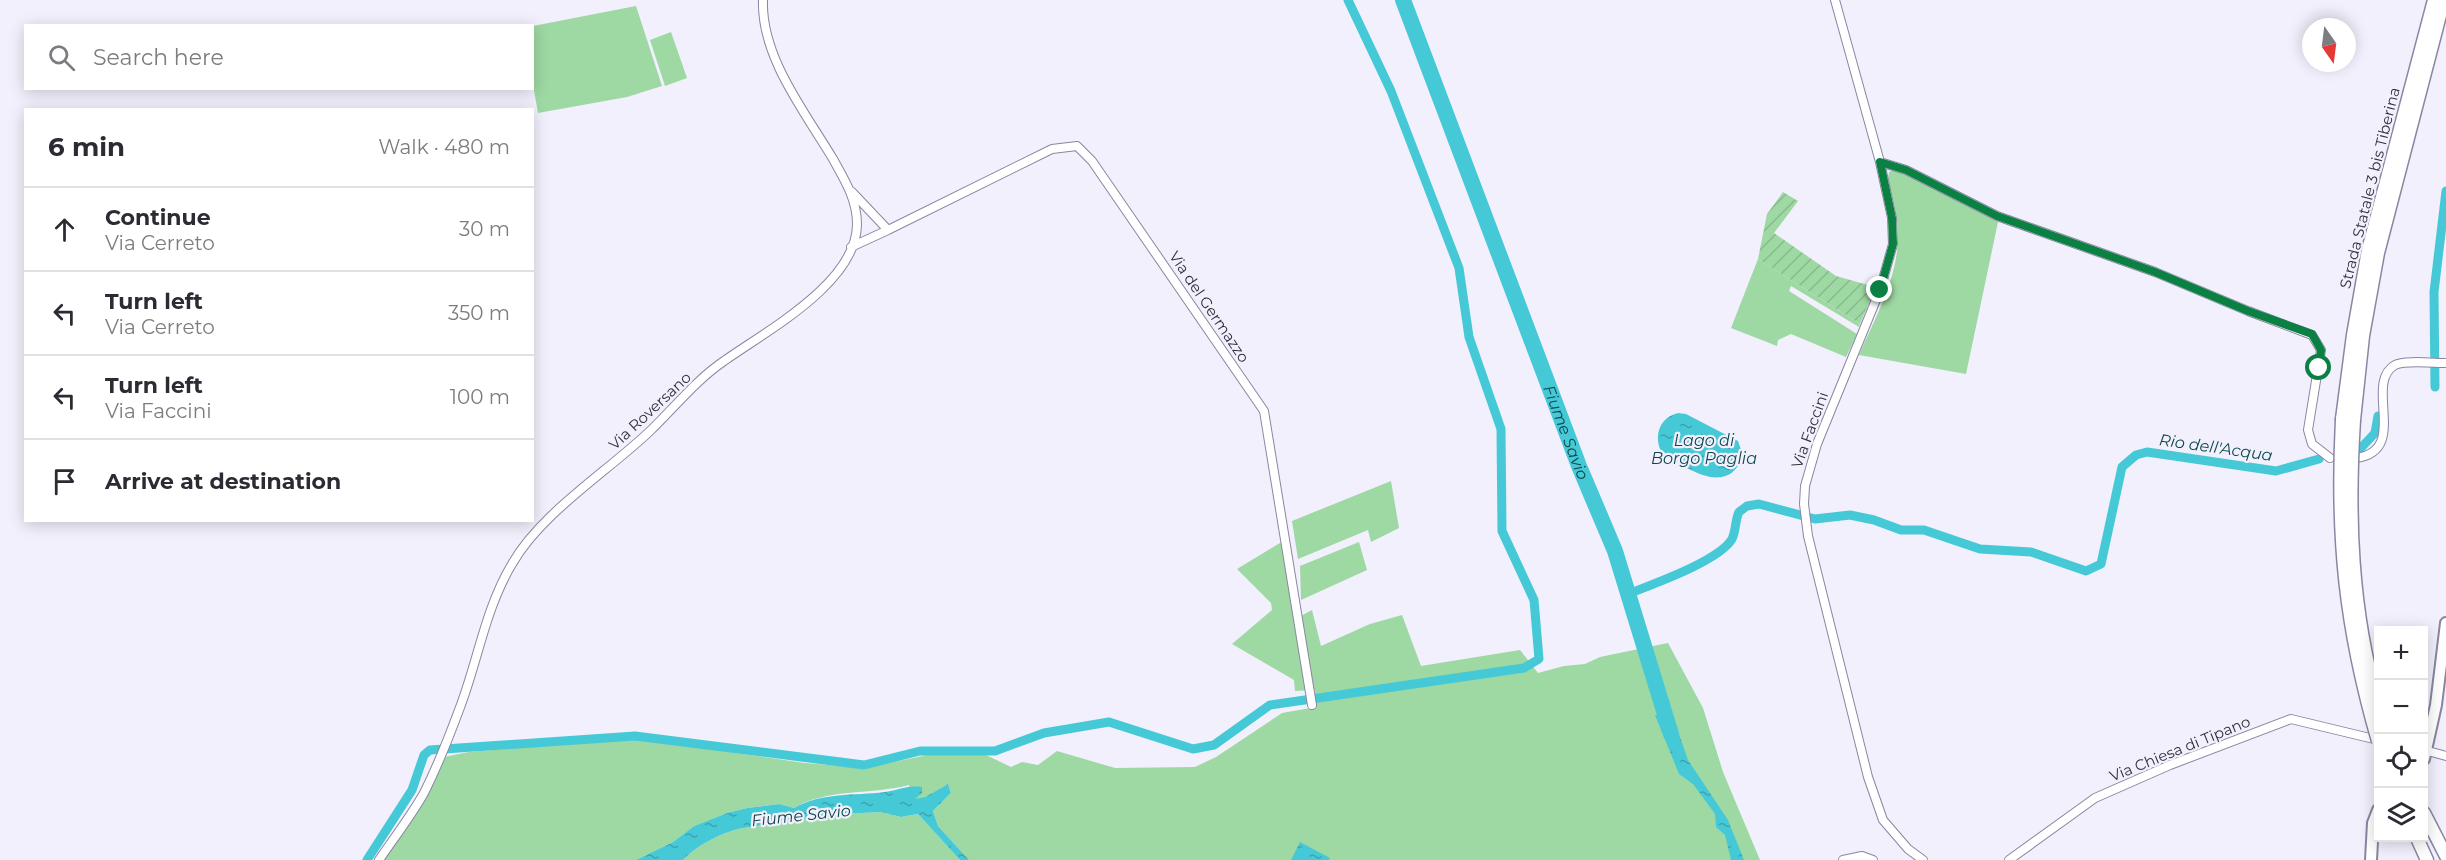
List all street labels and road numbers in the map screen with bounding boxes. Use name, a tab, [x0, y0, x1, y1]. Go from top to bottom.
street label: Strada Statale 3 bis Tiberina	[2335, 85, 2404, 290]
street label: Via del Germazzo	[1165, 247, 1254, 366]
street label: Via Roversano	[605, 368, 695, 454]
street label: Via Faccini	[1787, 389, 1832, 471]
street label: Via Chiesa di Tipano	[2107, 712, 2253, 785]

